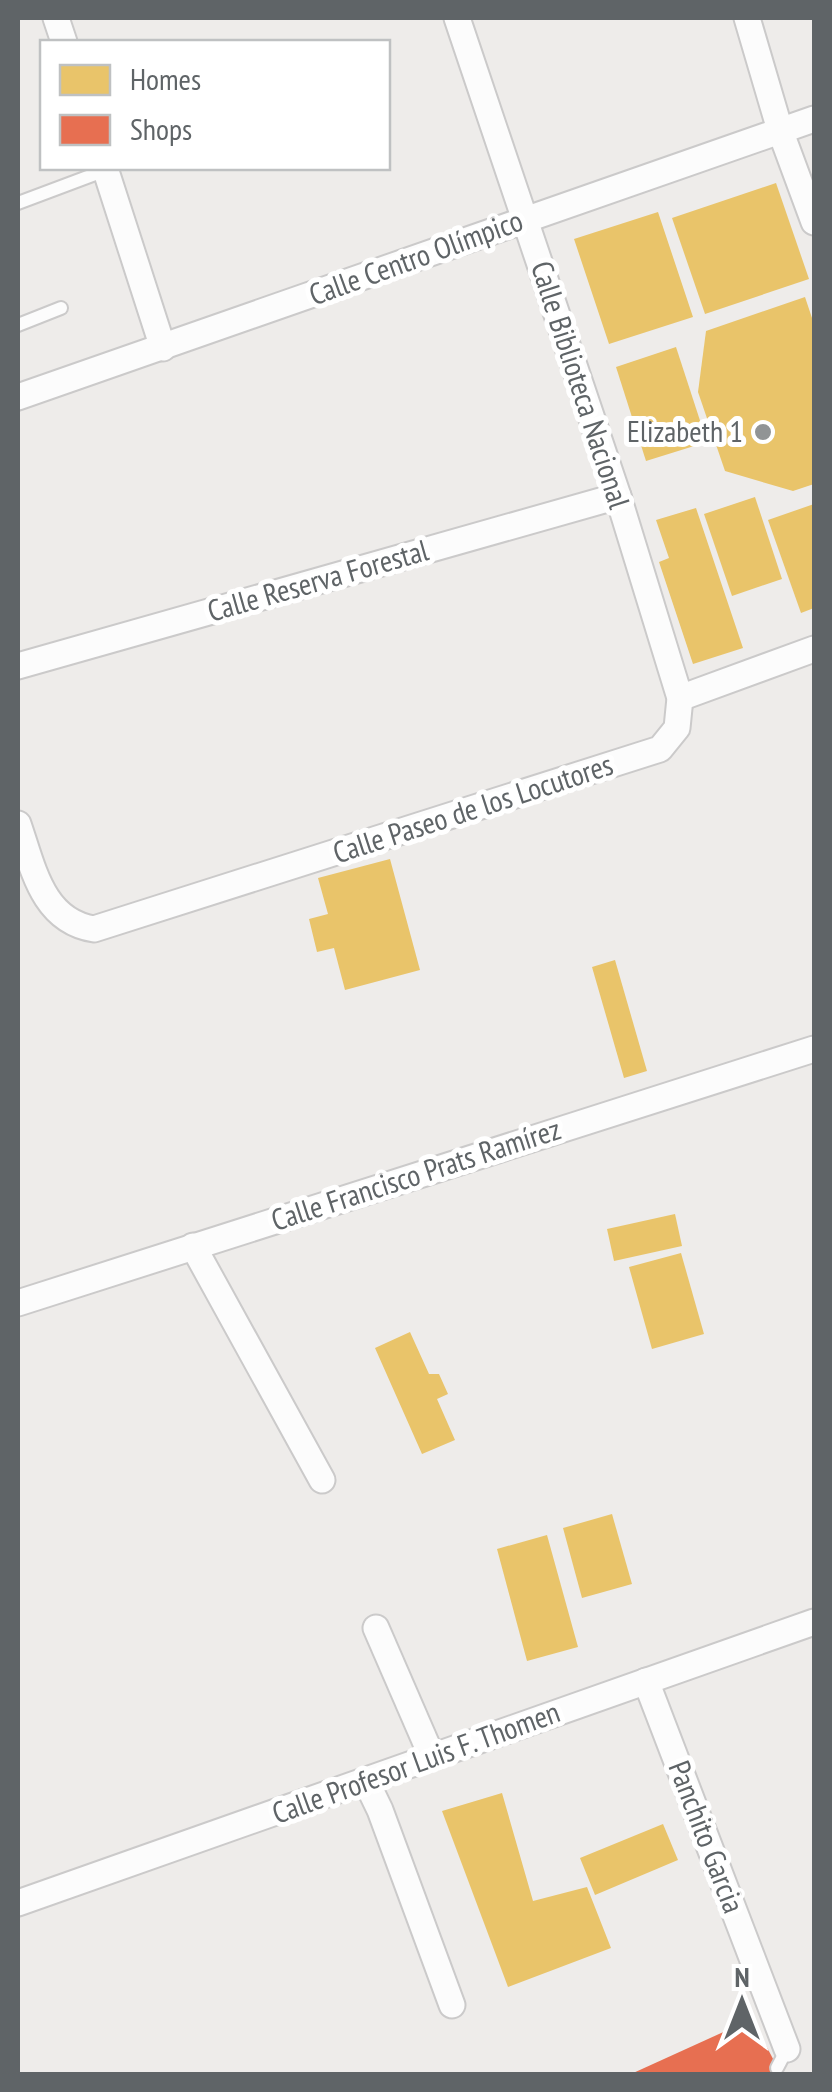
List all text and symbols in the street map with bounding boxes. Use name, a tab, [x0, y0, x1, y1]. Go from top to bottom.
legend	[40, 40, 390, 170]
text: Homes	[130, 59, 201, 98]
text: Shops	[130, 109, 192, 148]
street label: Calle Centro Olímpico	[303, 200, 528, 313]
street label: Calle Biblioteca Nacional	[523, 256, 640, 513]
place label: Elizabeth 1	[627, 411, 743, 450]
marker: Elizabeth 1	[752, 421, 774, 443]
street label: Calle Reserva Forestal	[203, 529, 432, 630]
street label: Calle Paseo de los Locutores	[328, 744, 617, 871]
street label: Calle Francisco Prats Ramírez	[266, 1108, 565, 1239]
street label: Calle Profesor Luis F. Thomen	[266, 1691, 565, 1832]
street label: Panchito Garcia	[661, 1755, 754, 1918]
north arrow	[692, 1952, 792, 2052]
text: N	[734, 1958, 750, 1995]

